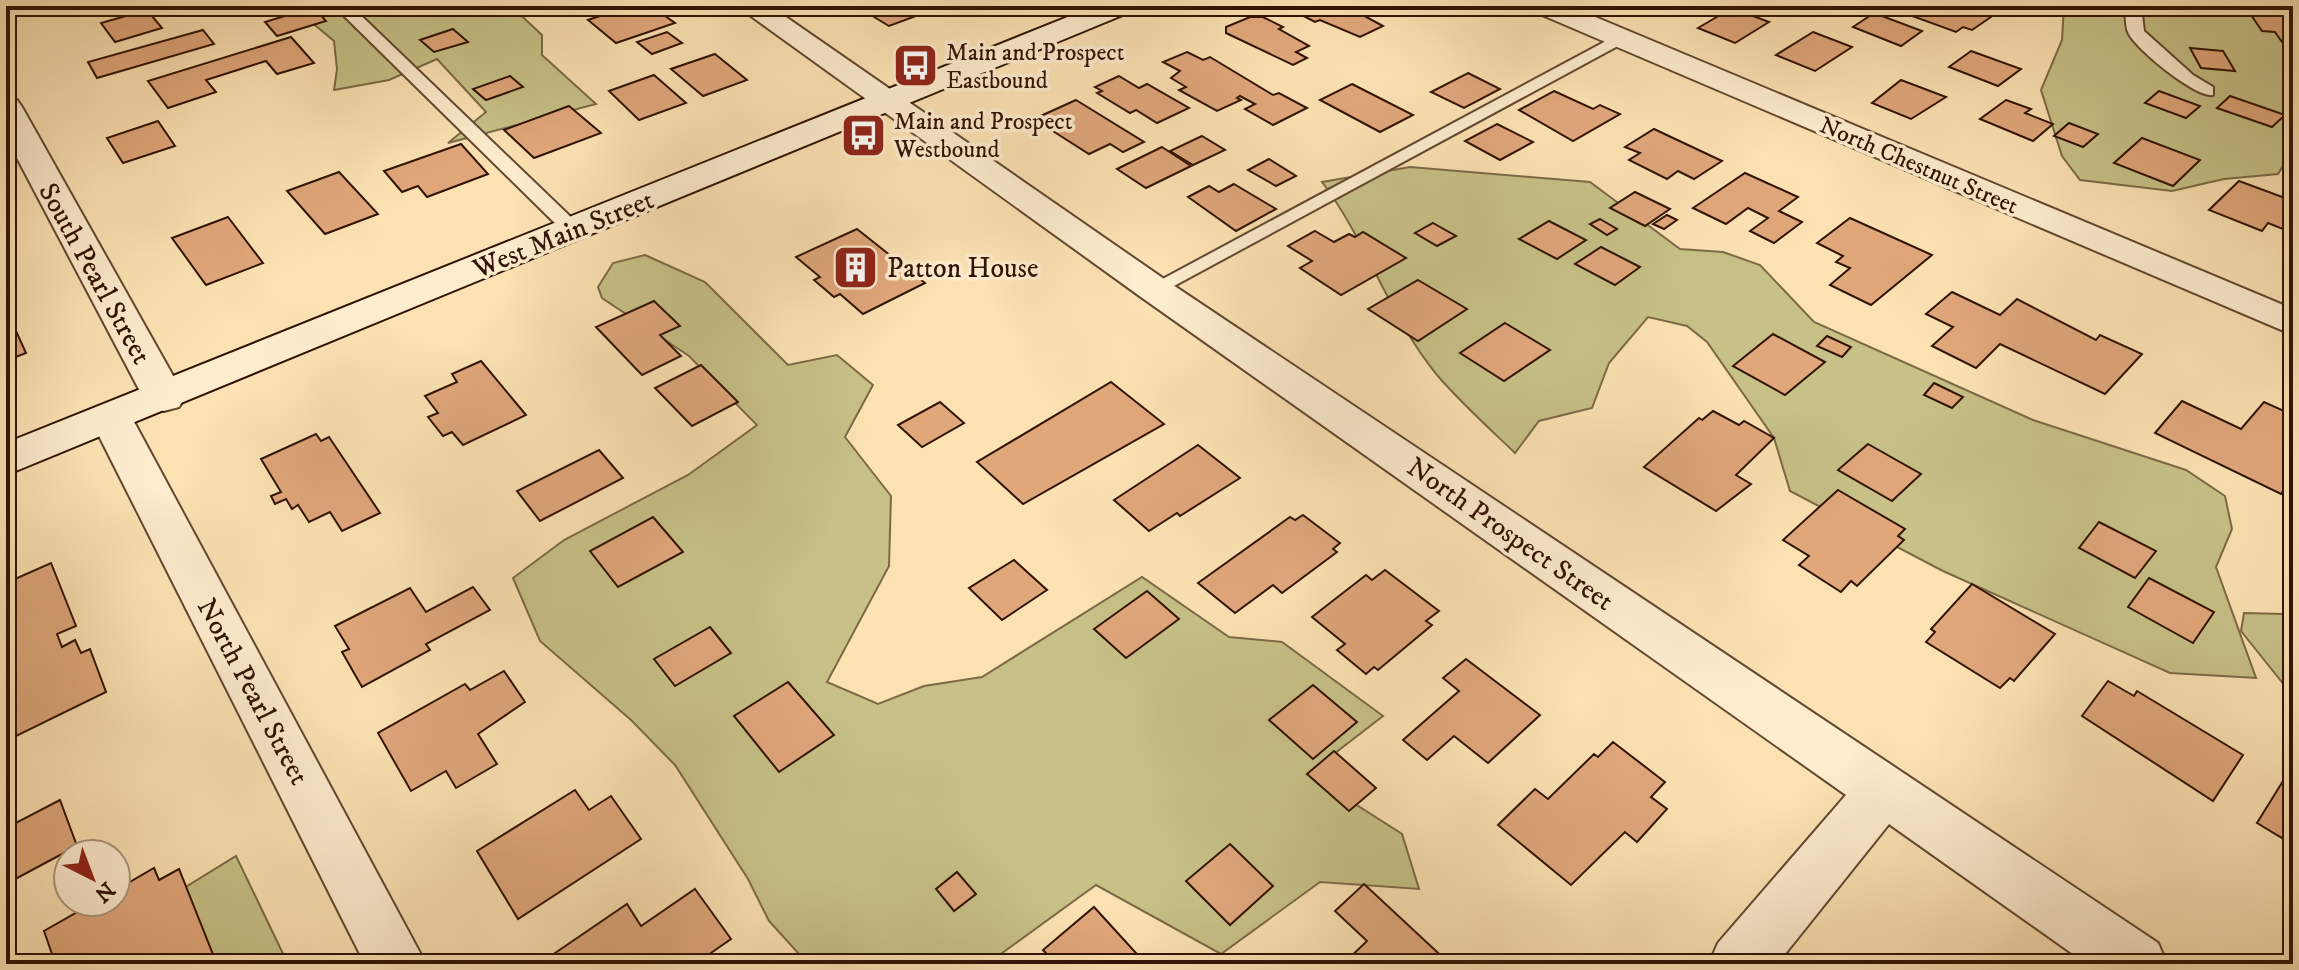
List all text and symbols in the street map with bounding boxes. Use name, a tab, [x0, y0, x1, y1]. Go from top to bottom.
place label: Main and Prospect Eastbound	[946, 38, 1125, 96]
bus stop icon: Main and Prospect Eastbound	[891, 42, 939, 90]
place label: Main and Prospect Westbound	[893, 107, 1073, 165]
bus stop icon: Main and Prospect Westbound	[839, 111, 887, 159]
street label: North Chestnut Street	[1815, 111, 2023, 221]
street label: South Pearl Street	[30, 177, 159, 370]
street label: West Main Street	[467, 182, 659, 287]
building icon: Patton House	[832, 243, 880, 291]
place label: Patton House	[887, 251, 1039, 286]
street label: North Prospect Street	[1400, 450, 1620, 619]
street label: North Pearl Street	[189, 592, 317, 791]
north arrow	[52, 838, 132, 918]
text: N	[89, 876, 120, 908]

